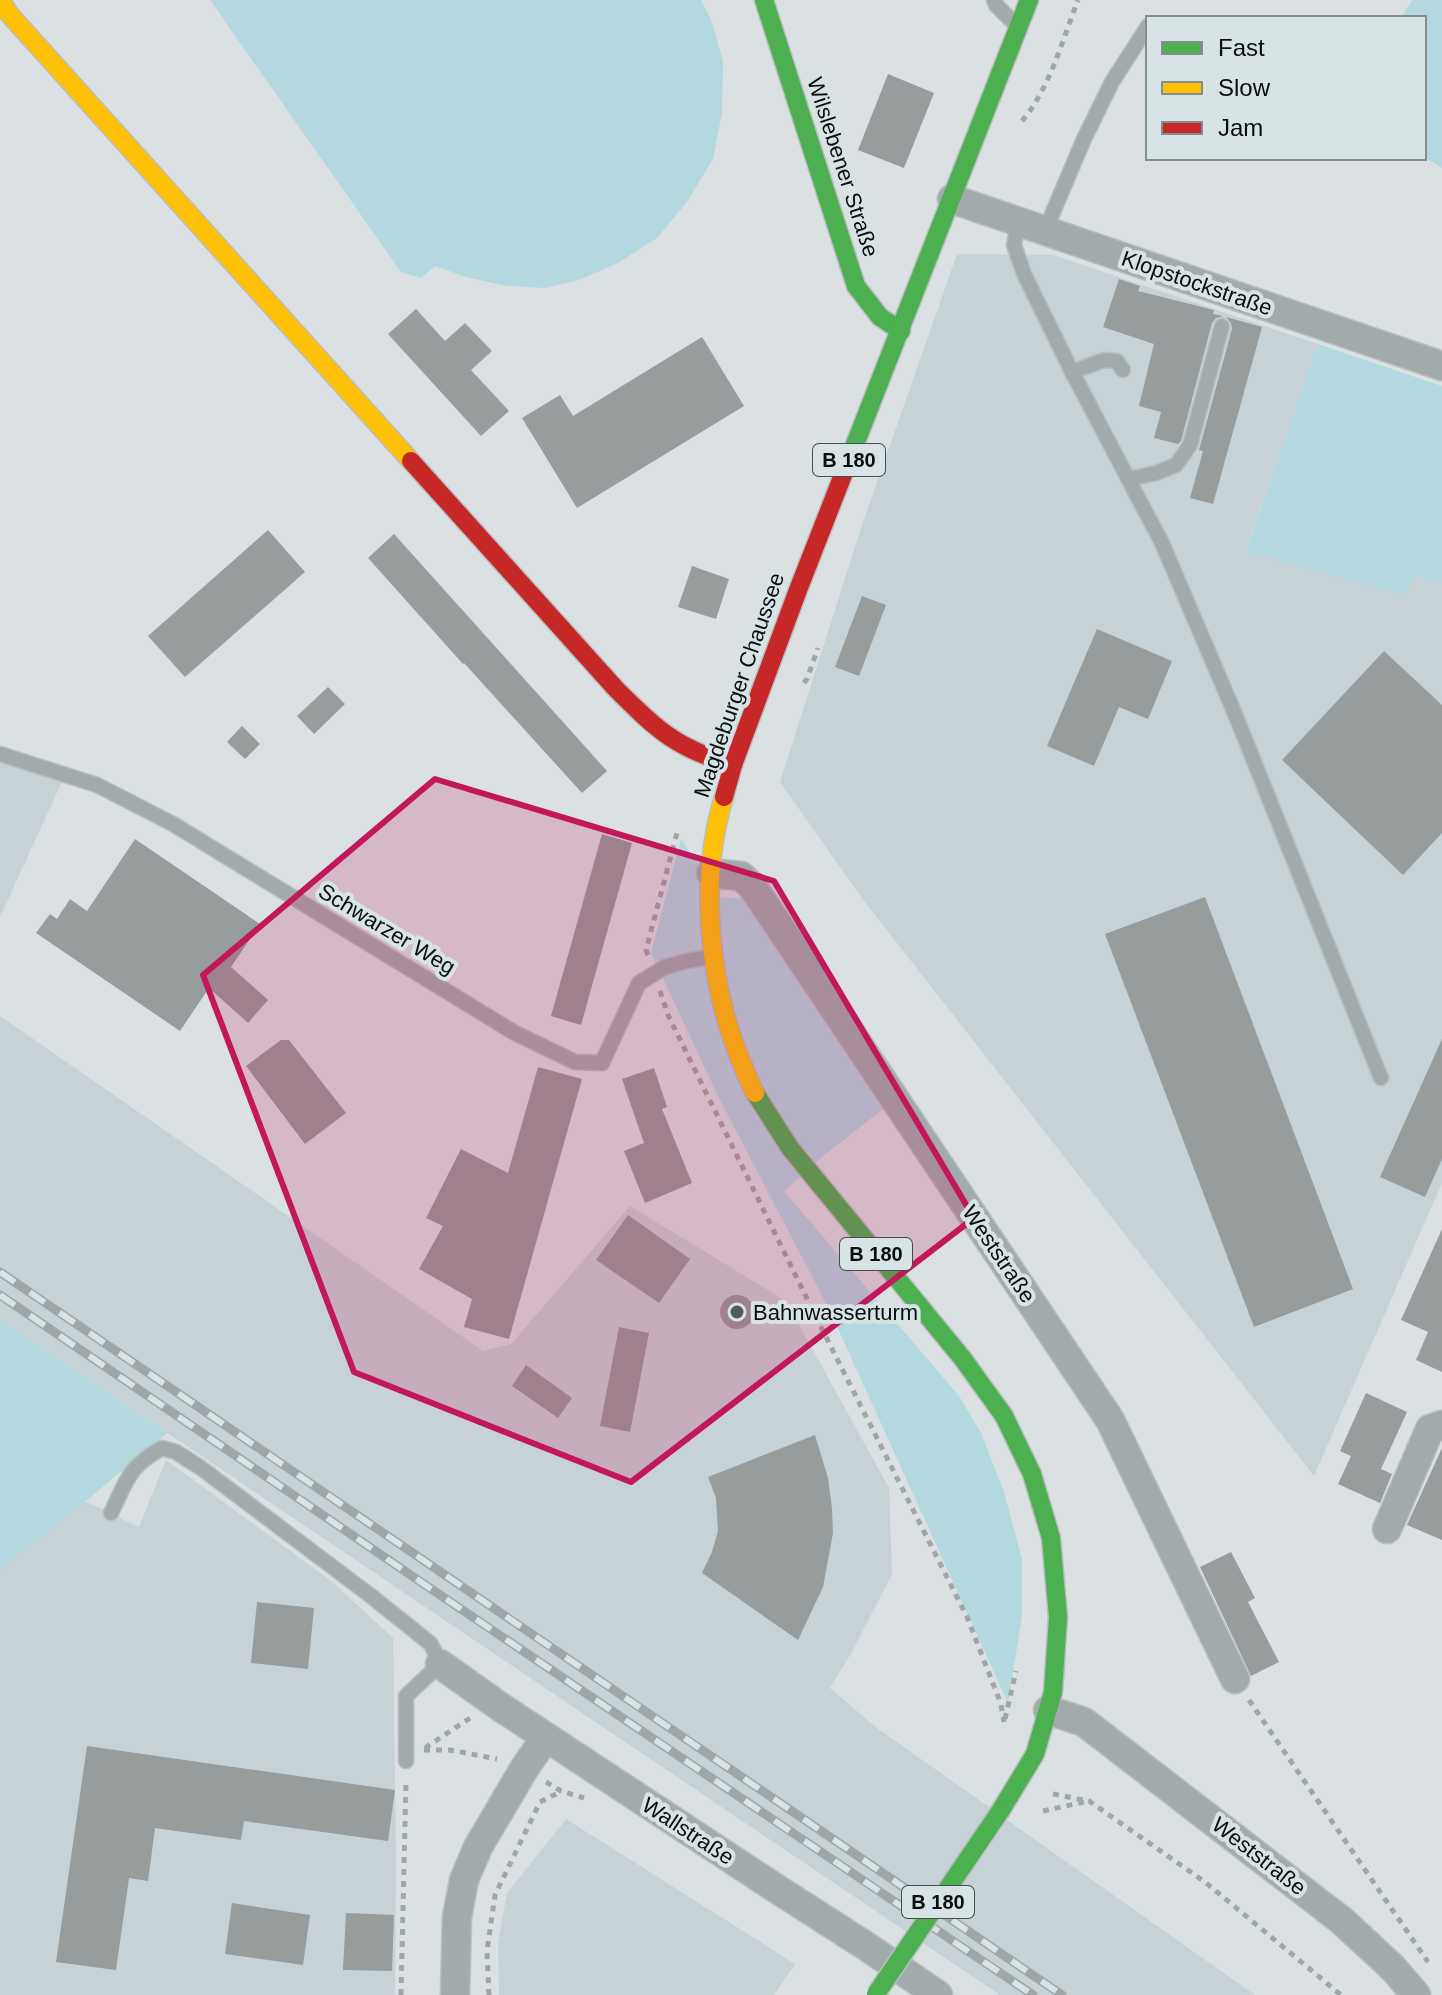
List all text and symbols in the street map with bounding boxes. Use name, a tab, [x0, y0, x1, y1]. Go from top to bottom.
legend	[1146, 16, 1426, 160]
text: Fast	[1218, 34, 1265, 61]
street label: Wilslebener Straße	[802, 74, 884, 260]
text: Slow	[1218, 74, 1271, 101]
text: Jam	[1218, 114, 1263, 141]
street label: Klopstockstraße	[1118, 246, 1276, 320]
road number: B 180	[813, 444, 885, 476]
street label: Magdeburger Chaussee	[689, 569, 789, 801]
street label: Schwarzer Weg	[314, 878, 460, 980]
street label: Weststraße	[957, 1201, 1041, 1307]
road number: B 180	[840, 1238, 912, 1270]
place label: Bahnwasserturm	[753, 1300, 918, 1325]
marker: Bahnwasserturm	[728, 1303, 746, 1321]
street label: Wallstraße	[637, 1792, 739, 1870]
street label: Weststraße	[1207, 1812, 1311, 1900]
road number: B 180	[902, 1886, 974, 1918]

